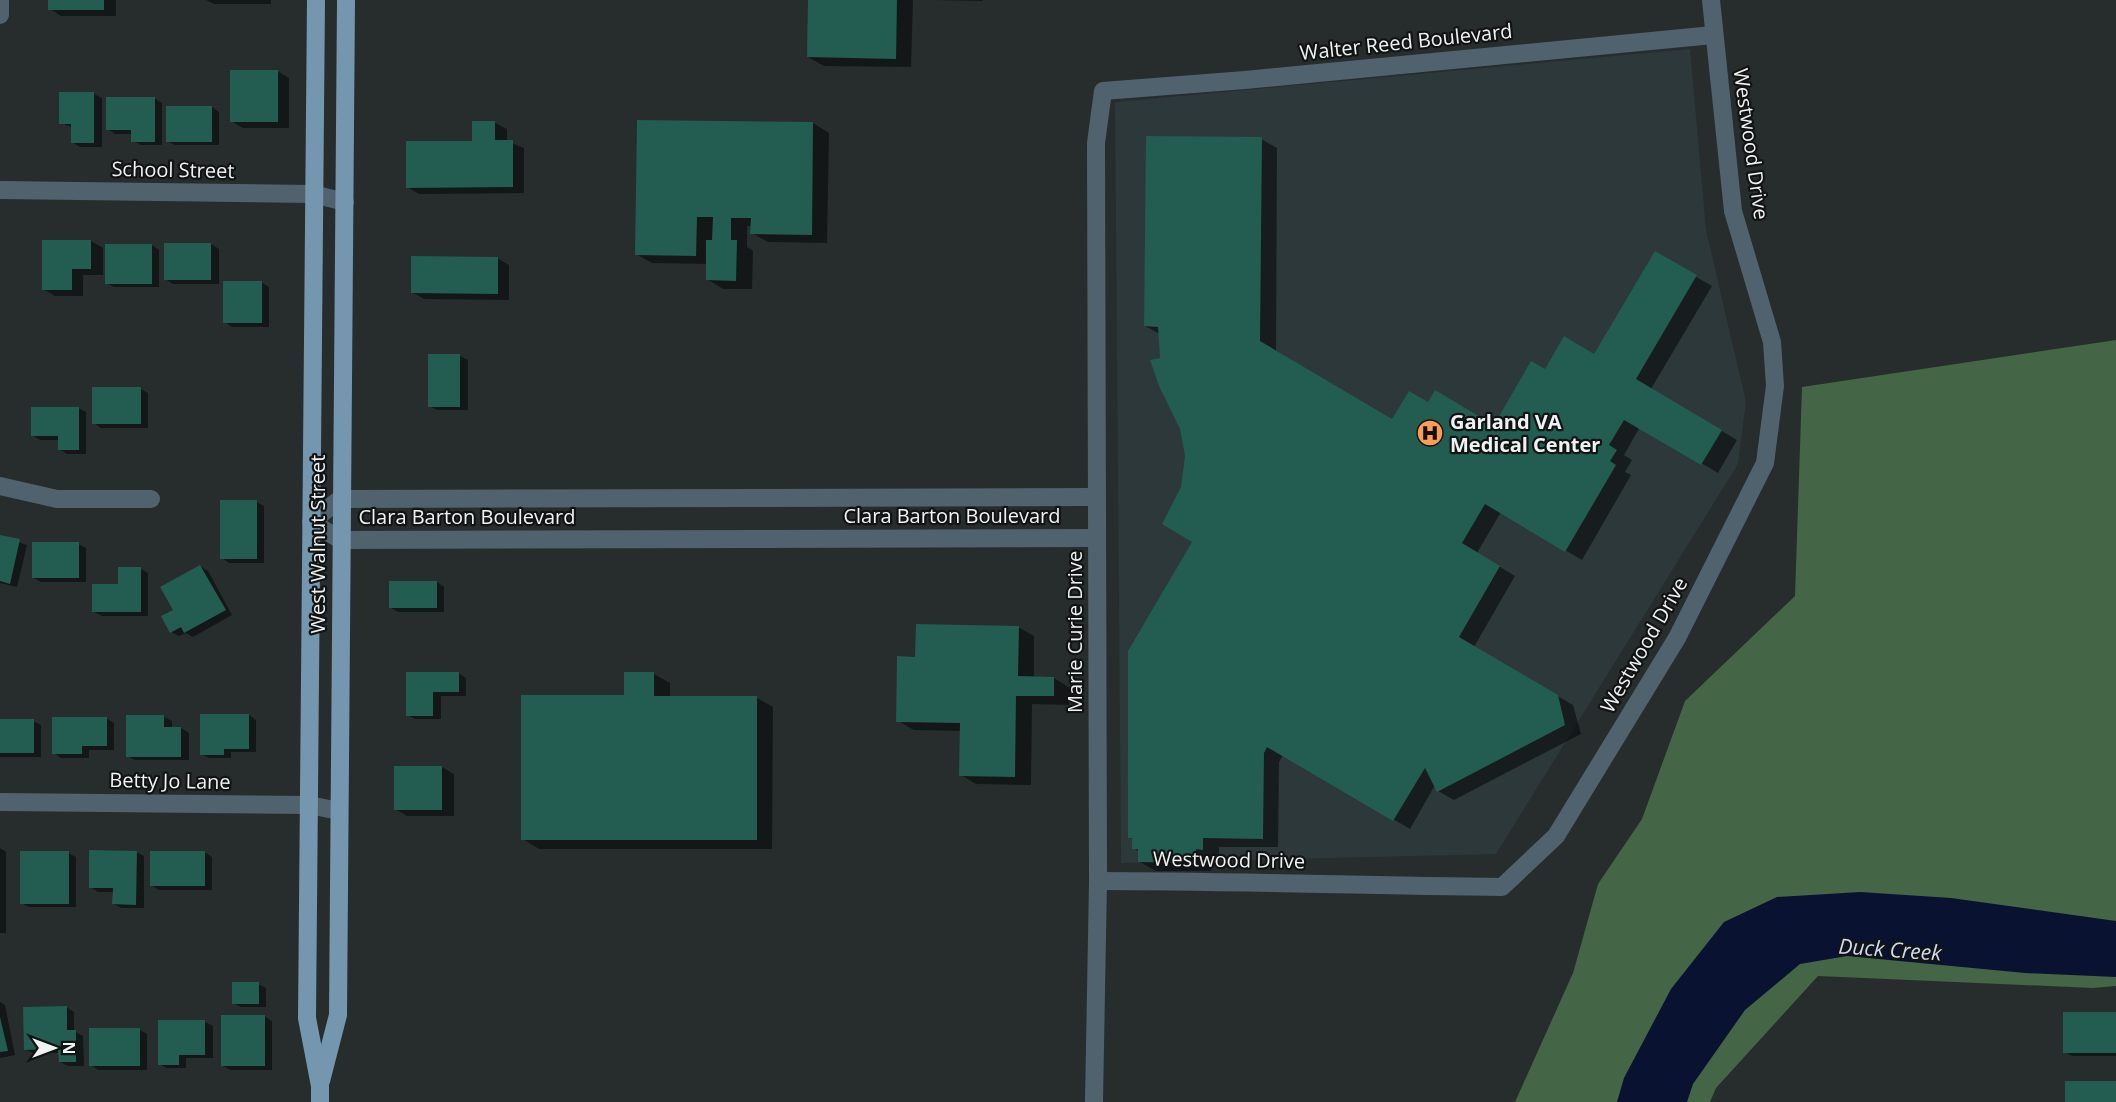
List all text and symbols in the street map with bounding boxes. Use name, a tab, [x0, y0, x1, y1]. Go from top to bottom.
street label: Walter Reed Boulevard	[1298, 17, 1514, 66]
street label: Westwood Drive	[1728, 67, 1775, 221]
street label: School Street	[111, 155, 235, 184]
place label: Garland VA Medical Center	[1450, 408, 1600, 458]
hospital icon: Garland VA Medical Center	[1415, 418, 1445, 448]
street label: West Walnut Street	[304, 455, 331, 633]
street label: Clara Barton Boulevard	[843, 502, 1061, 529]
street label: Clara Barton Boulevard	[358, 503, 576, 530]
street label: Marie Curie Drive	[1061, 551, 1088, 713]
street label: Westwood Drive	[1594, 572, 1693, 717]
street label: Betty Jo Lane	[109, 766, 231, 795]
street label: Westwood Drive	[1153, 845, 1305, 874]
water label: Duck Creek	[1838, 931, 1943, 967]
north arrow	[24, 1018, 84, 1078]
text: N	[58, 1041, 80, 1055]

